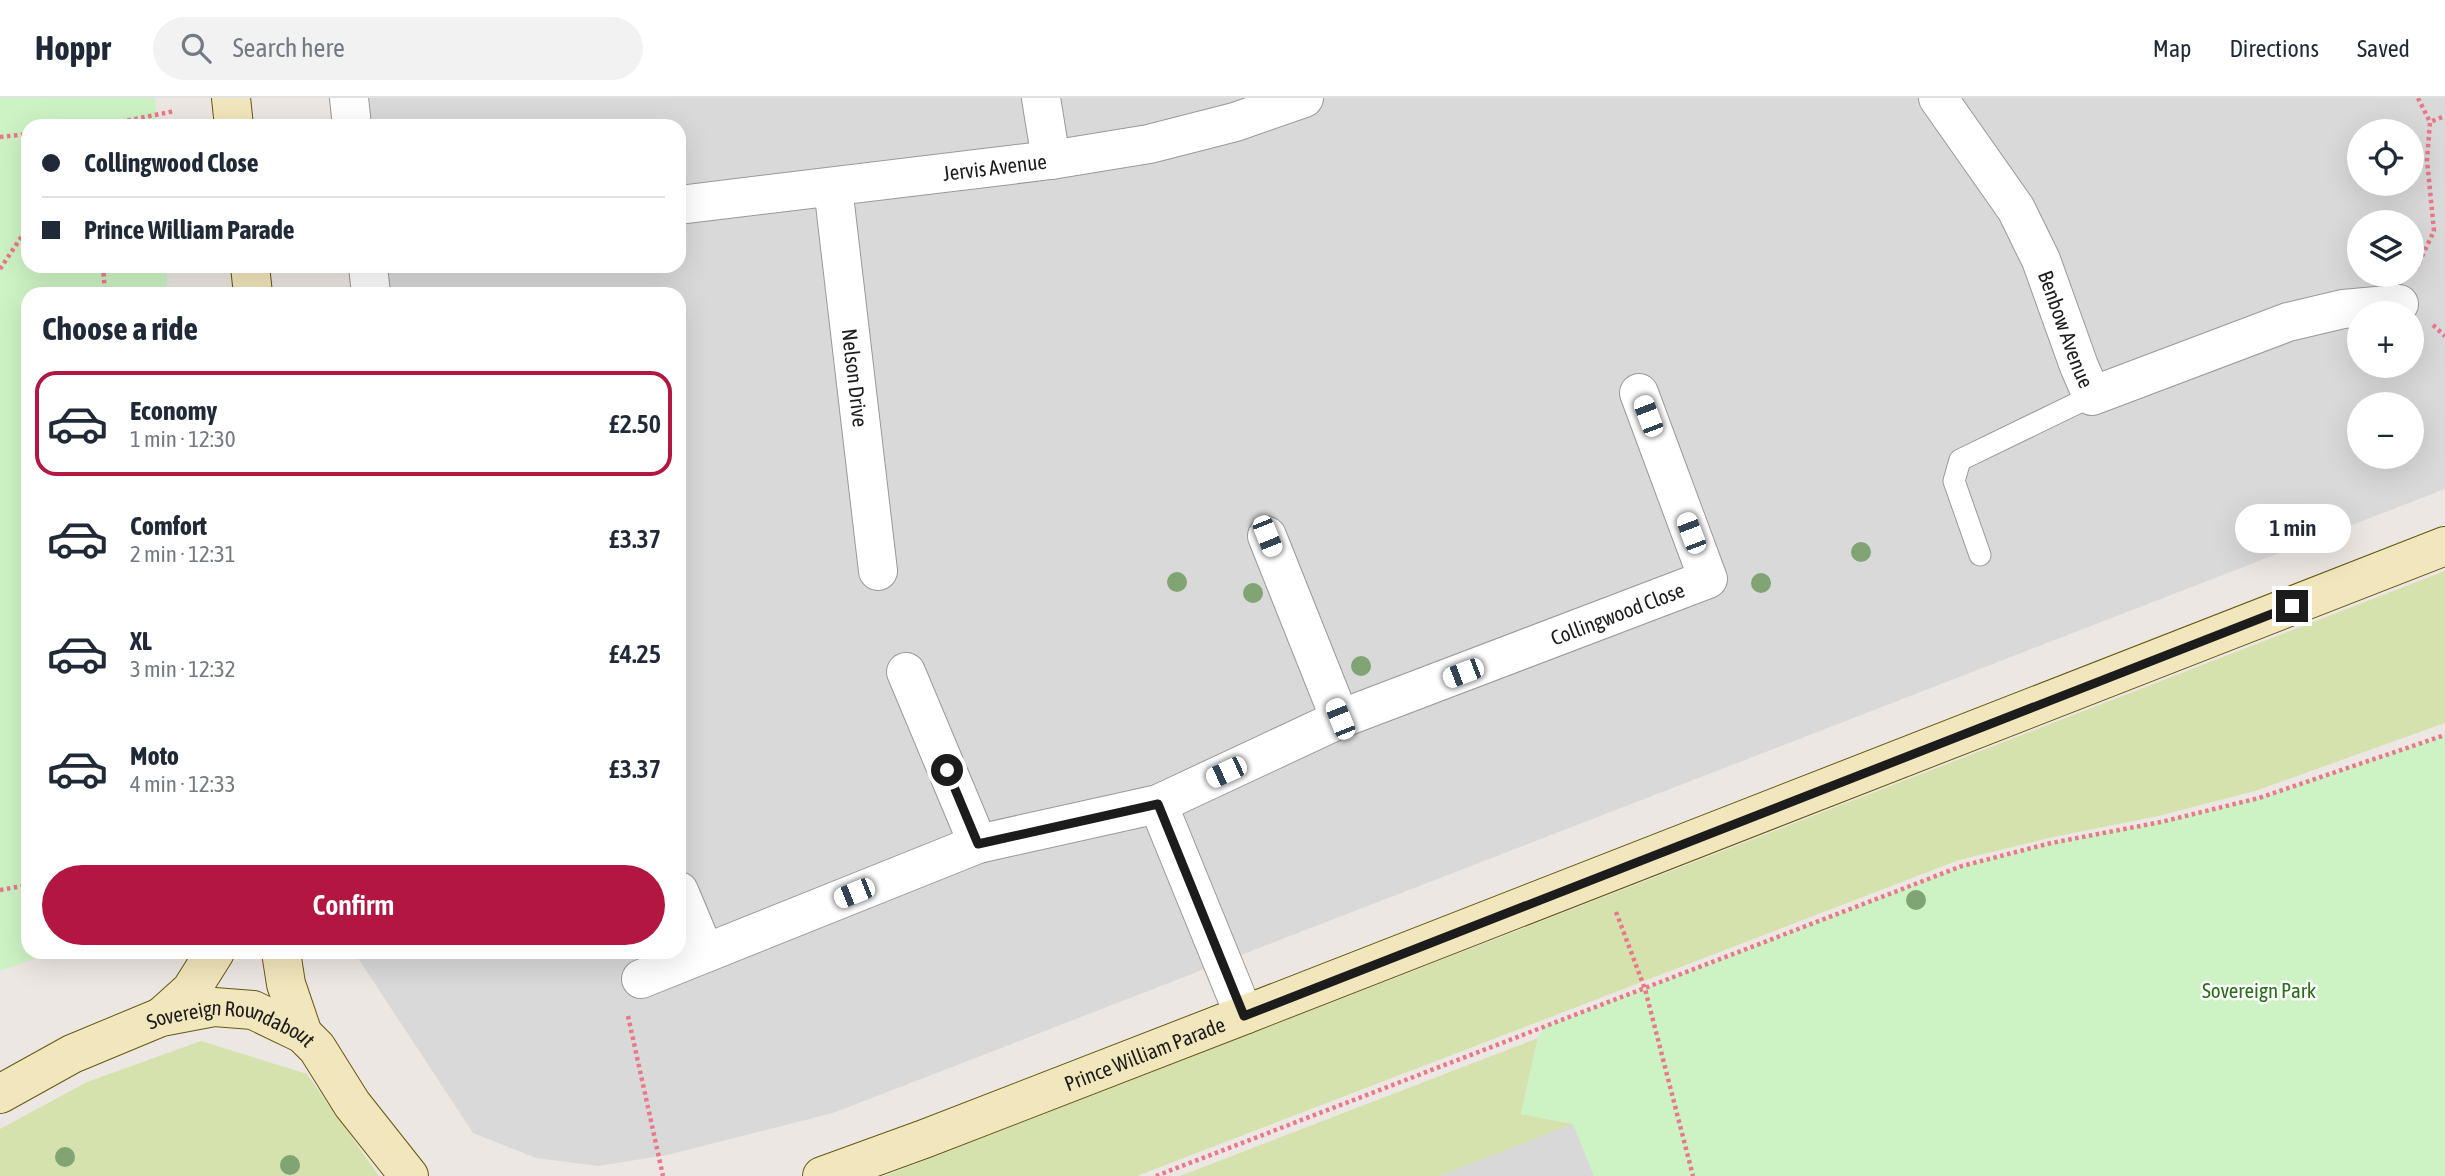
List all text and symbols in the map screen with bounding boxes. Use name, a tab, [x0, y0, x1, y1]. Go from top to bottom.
search box	[153, 17, 643, 80]
text: Hoppr	[35, 29, 111, 67]
icon: search	[177, 29, 215, 67]
text: Search here	[233, 33, 345, 63]
text: Map	[2153, 35, 2191, 62]
text: Directions	[2229, 35, 2319, 62]
text: Saved	[2357, 35, 2410, 62]
map controls	[2347, 119, 2424, 469]
button: locate	[2347, 119, 2424, 196]
text: Collingwood Close	[84, 148, 259, 178]
street label: Jervis Avenue	[941, 149, 1048, 185]
button: layers	[2347, 210, 2424, 287]
text: Prince William Parade	[84, 215, 295, 245]
street label: Benbow Avenue	[2034, 267, 2099, 391]
button: +	[2347, 301, 2424, 378]
text: Choose a ride	[42, 310, 198, 347]
street label: Nelson Drive	[838, 327, 873, 428]
icon: car	[46, 392, 109, 455]
button: −	[2347, 392, 2424, 469]
car	[1631, 393, 1666, 439]
text: Economy	[130, 396, 217, 426]
text: £2.50	[609, 409, 661, 439]
text: 1 min · 12:30	[130, 426, 236, 452]
callout: 1 min	[2234, 504, 2350, 554]
icon: car	[46, 507, 109, 570]
car	[1674, 510, 1709, 556]
text: Comfort	[130, 511, 207, 541]
car	[1250, 513, 1285, 559]
text: 1 min	[2270, 515, 2316, 541]
text: £3.37	[609, 524, 661, 554]
text: 2 min · 12:31	[130, 541, 236, 567]
street label: Collingwood Close	[1547, 577, 1688, 650]
route end	[2276, 590, 2308, 622]
icon: car	[46, 622, 109, 685]
text: XL	[130, 626, 152, 656]
text: £4.25	[609, 639, 661, 669]
text: 3 min · 12:32	[130, 656, 236, 682]
car	[1440, 656, 1487, 690]
car	[1323, 696, 1358, 742]
icon: car	[46, 737, 109, 800]
text: Moto	[130, 741, 179, 771]
text: £3.37	[609, 754, 661, 784]
route start	[931, 754, 963, 786]
car	[1203, 754, 1250, 790]
text: 4 min · 12:33	[130, 771, 236, 797]
button: Confirm	[42, 865, 665, 945]
car	[831, 875, 878, 911]
park label: Sovereign Park	[2202, 978, 2316, 1002]
street label: Sovereign Roundabout	[143, 995, 320, 1051]
street label: Prince William Parade	[1061, 1012, 1228, 1096]

